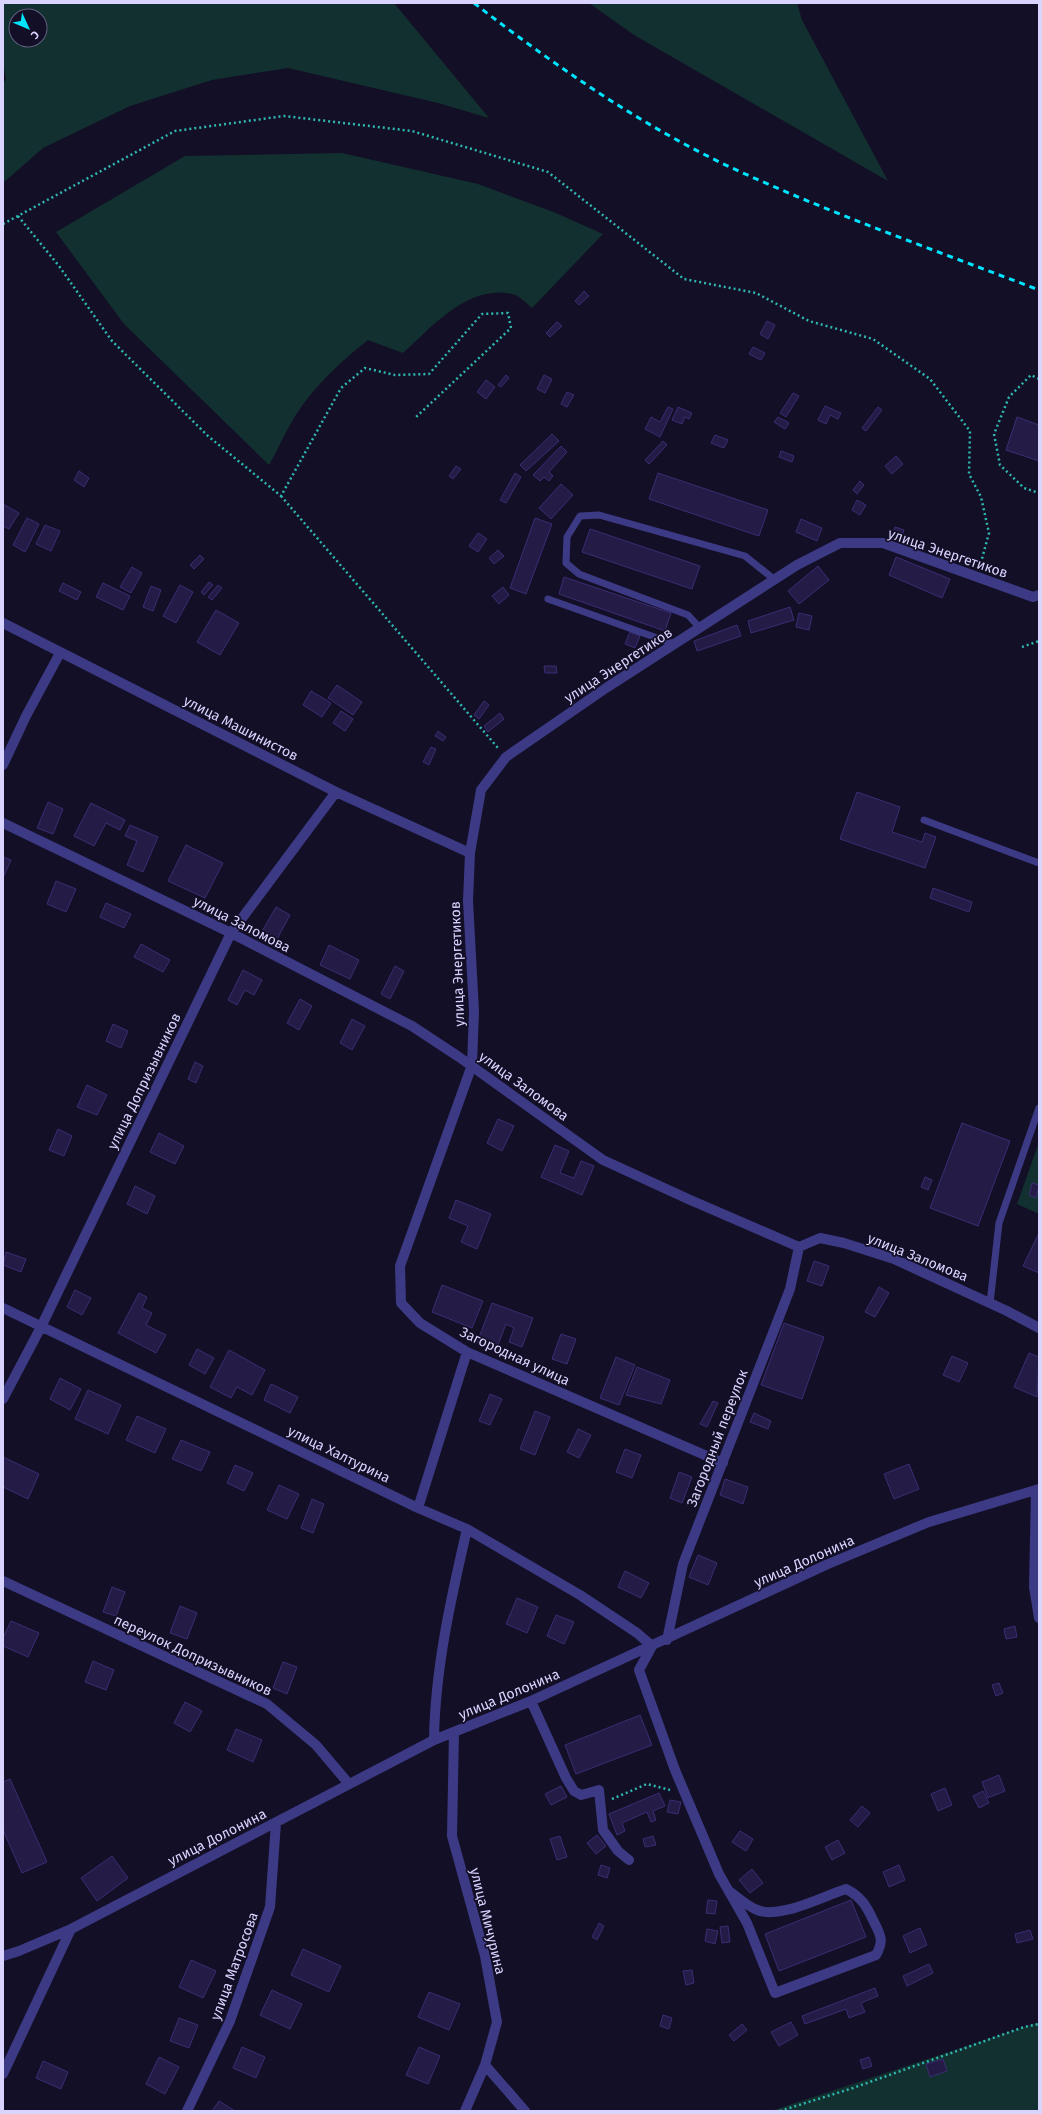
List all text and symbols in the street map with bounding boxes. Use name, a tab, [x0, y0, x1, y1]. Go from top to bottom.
north arrow	[8, 8, 48, 48]
text: С	[27, 28, 42, 42]
street label: улица Энергетиков	[886, 525, 1010, 582]
street label: улица Энергетиков	[561, 624, 676, 707]
street label: улица Машинистов	[181, 692, 301, 765]
street label: улица Заломова	[190, 893, 293, 956]
street label: улица Энергетиков	[447, 901, 468, 1027]
street label: улица Допризывников	[104, 1010, 185, 1152]
street label: улица Заломова	[476, 1048, 572, 1125]
street label: улица Заломова	[865, 1230, 971, 1285]
street label: Загородная улица	[457, 1324, 572, 1389]
street label: Загородный переулок	[683, 1366, 752, 1509]
street label: улица Халтурина	[285, 1422, 393, 1487]
street label: улица Долонина	[751, 1532, 857, 1591]
street label: переулок Допризывников	[111, 1611, 275, 1700]
street label: улица Долонина	[456, 1666, 562, 1723]
street label: улица Долонина	[165, 1805, 269, 1870]
street label: улица Мичурина	[466, 1866, 509, 1976]
street label: улица Матросова	[207, 1910, 262, 2023]

